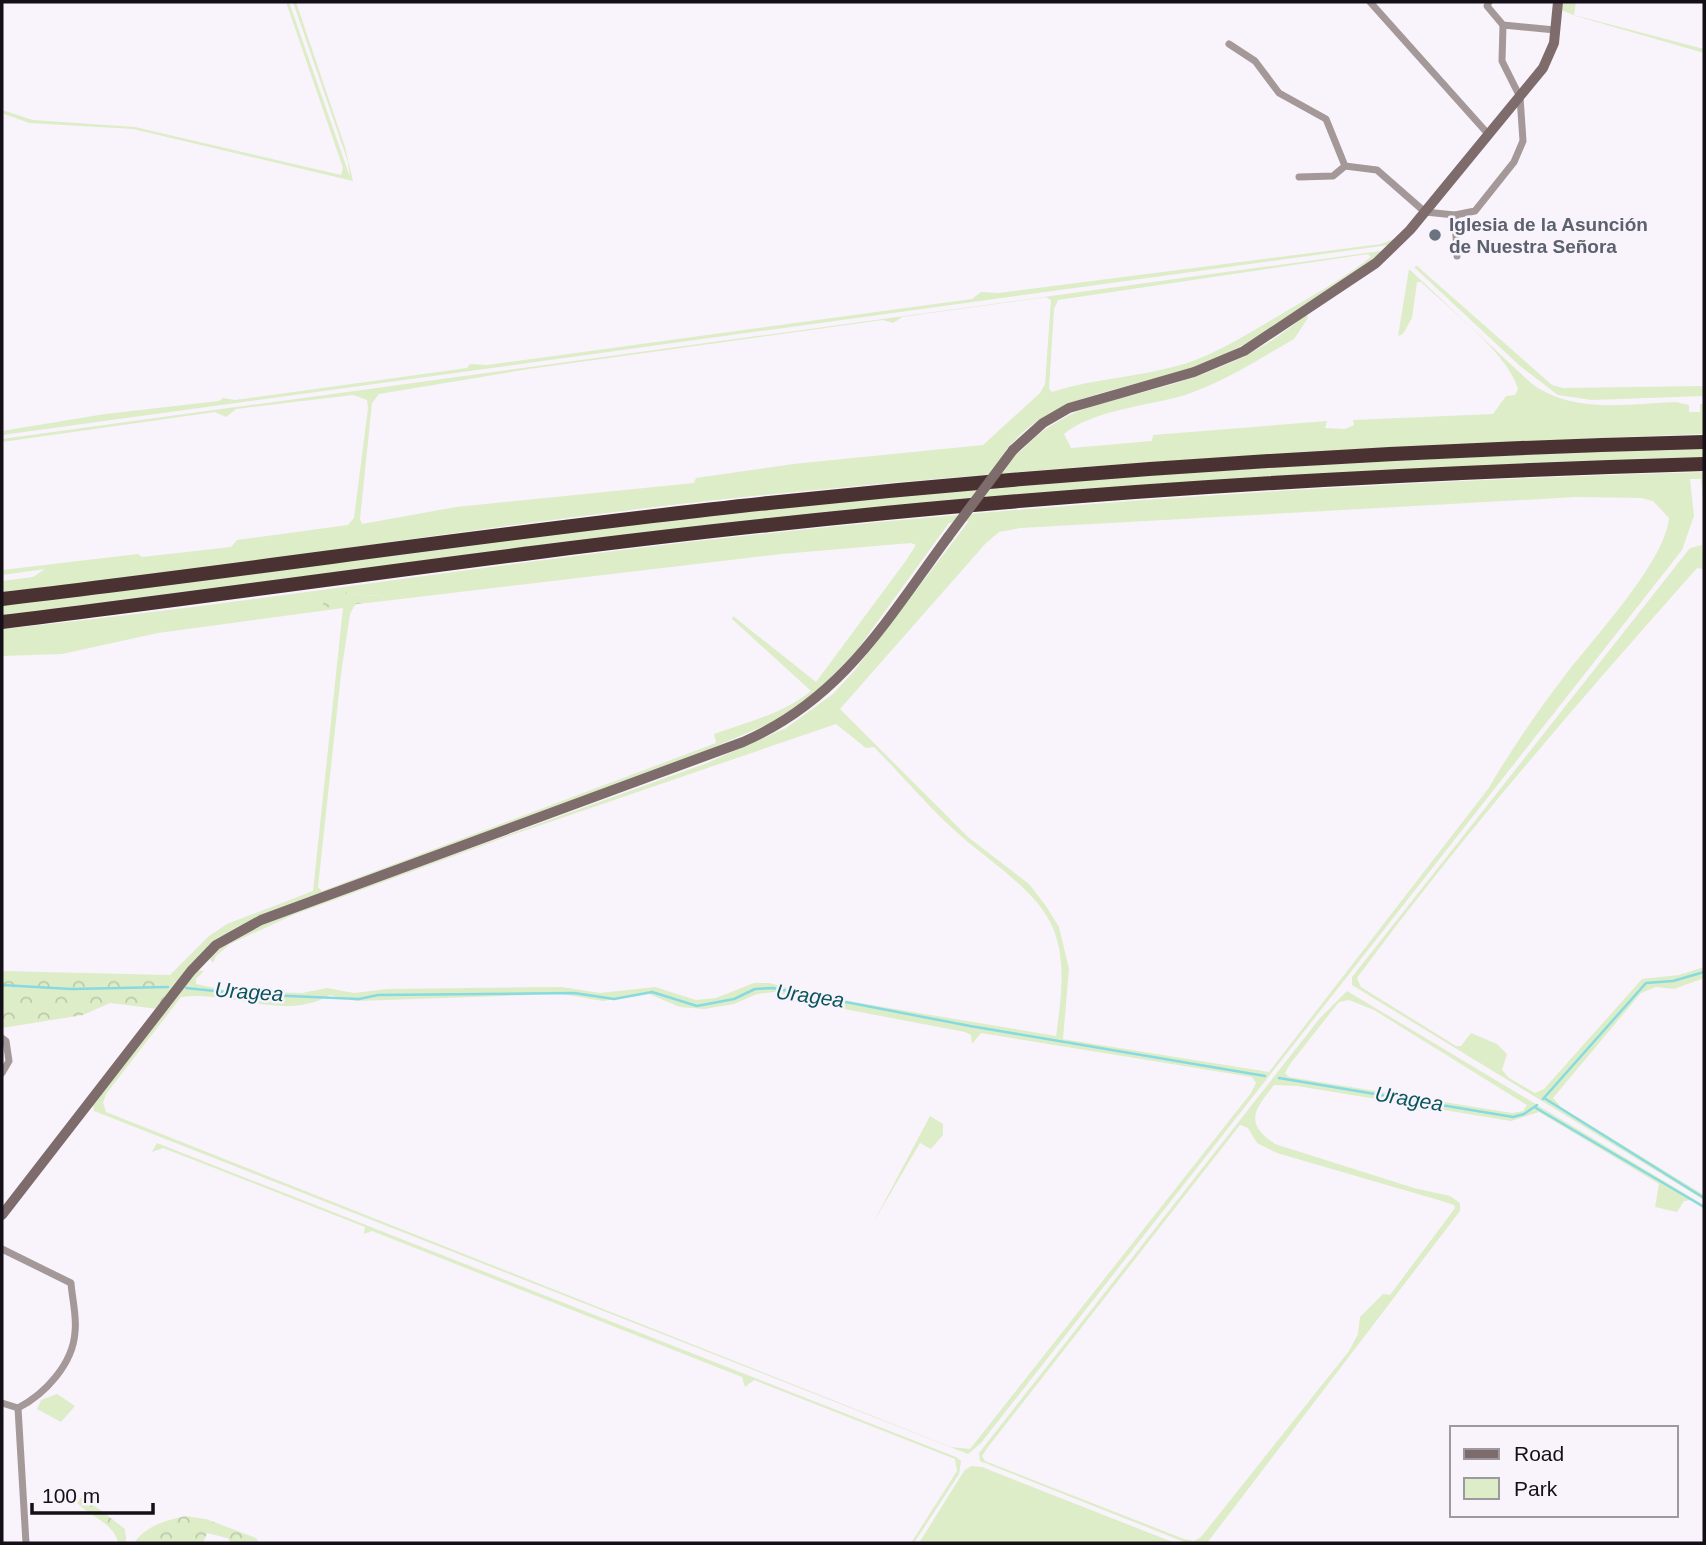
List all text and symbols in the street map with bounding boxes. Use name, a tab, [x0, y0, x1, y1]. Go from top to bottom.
place label: Iglesia de la Asunción de Nuestra Señora	[1449, 214, 1648, 257]
marker: Iglesia de la Asunción de Nuestra Señora	[1427, 227, 1443, 243]
water label: Uragea	[214, 978, 284, 1005]
water label: Uragea	[774, 979, 846, 1012]
water label: Uragea	[1373, 1082, 1445, 1115]
legend	[1450, 1426, 1678, 1517]
text: Road	[1514, 1442, 1564, 1465]
scale bar	[32, 1472, 152, 1516]
text: Park	[1514, 1477, 1558, 1500]
text: 100 m	[42, 1484, 100, 1507]

